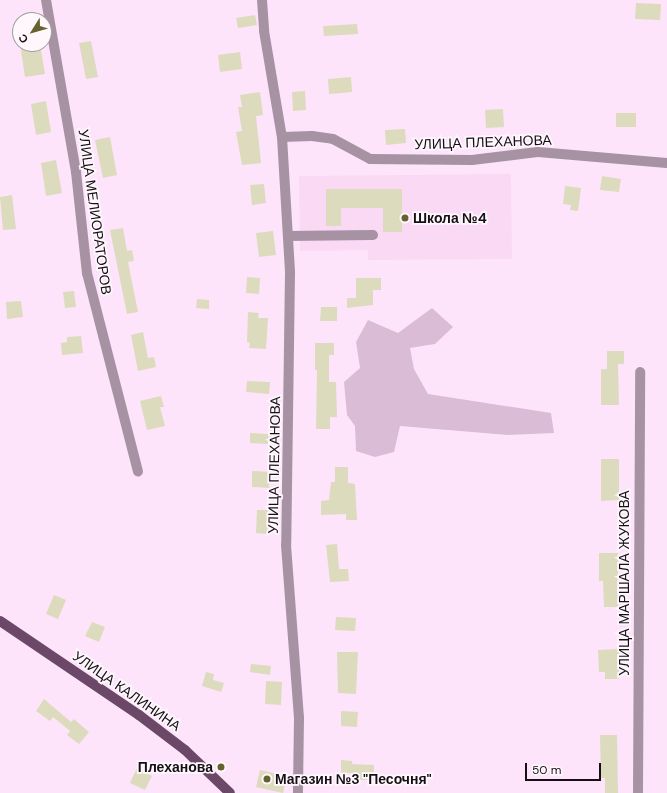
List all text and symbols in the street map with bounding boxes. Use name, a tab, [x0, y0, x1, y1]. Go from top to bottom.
north arrow	[12, 12, 52, 52]
text: С	[15, 31, 31, 46]
street label: УЛИЦА МЕЛИОРАТОРОВ	[75, 128, 115, 296]
street label: УЛИЦА ПЛЕХАНОВА	[414, 131, 552, 153]
place label: Школа №4	[413, 210, 487, 226]
marker: Школа №4	[400, 213, 410, 223]
street label: УЛИЦА ПЛЕХАНОВА	[264, 396, 284, 534]
street label: УЛИЦА МАРШАЛА ЖУКОВА	[616, 490, 632, 676]
street label: УЛИЦА КАЛИНИНА	[70, 647, 184, 735]
scale bar	[527, 755, 603, 781]
place label: Плеханова	[138, 759, 213, 775]
marker: Плеханова	[216, 762, 226, 772]
text: 50 m	[532, 762, 561, 778]
place label: Магазин №3 "Песочня"	[275, 771, 432, 787]
marker: Магазин №3 "Песочня"	[262, 774, 272, 784]

